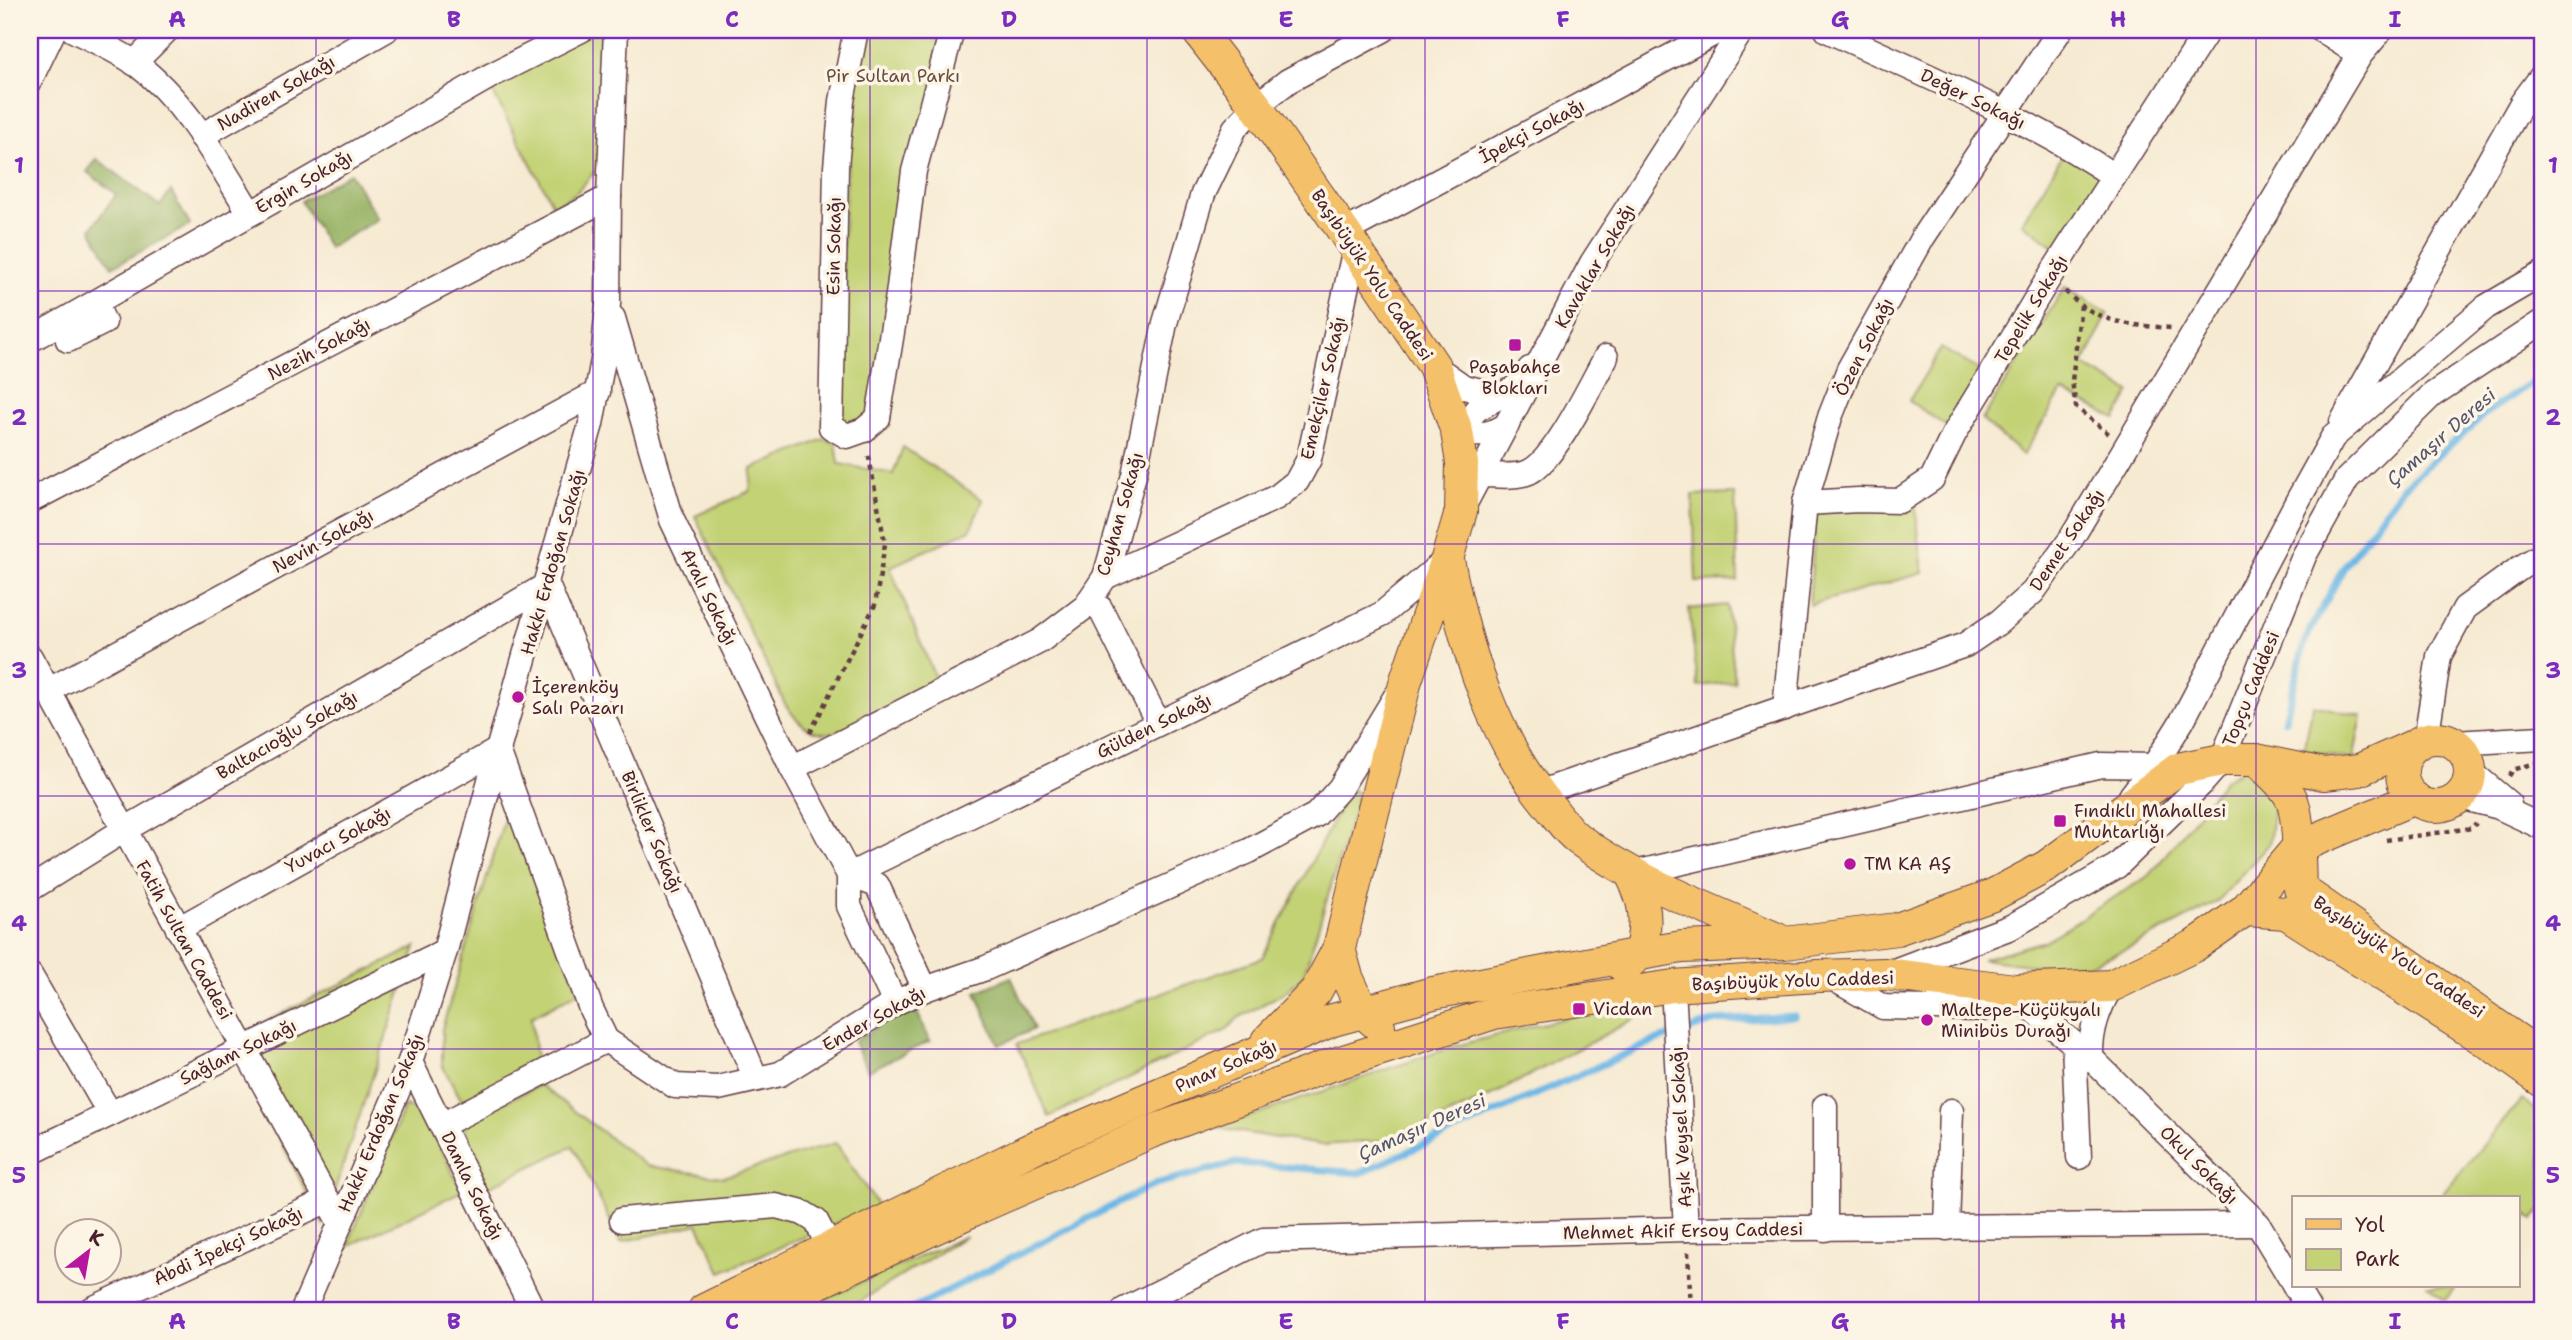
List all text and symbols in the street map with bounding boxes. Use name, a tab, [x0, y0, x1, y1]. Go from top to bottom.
text: A	[168, 4, 186, 34]
text: B	[447, 4, 461, 34]
text: C	[725, 4, 739, 34]
text: D	[1001, 4, 1017, 34]
text: E	[1278, 4, 1294, 34]
text: F	[1556, 4, 1570, 34]
text: G	[1831, 4, 1850, 34]
text: H	[2110, 4, 2126, 34]
text: I	[2389, 4, 2402, 34]
street label: Nadiren Sokağı	[213, 49, 339, 137]
street label: Değer Sokağı	[1916, 63, 2030, 135]
park label: Pir Sultan Parkı	[826, 64, 960, 88]
street label: İpekçi Sokağı	[1475, 93, 1589, 169]
street label: Ergin Sokağı	[251, 145, 357, 219]
text: 1	[14, 150, 24, 180]
text: 1	[2548, 150, 2558, 180]
street label: Başıbüyük Yolu Caddesi	[1305, 184, 1439, 366]
street label: Esin Sokağı	[821, 196, 847, 296]
street label: Kavaklar Sokağı	[1550, 199, 1640, 333]
street label: Tepelik Sokağı	[1989, 250, 2073, 368]
street label: Özen Sokağı	[1829, 294, 1899, 400]
street label: Nezih Sokağı	[263, 312, 375, 386]
street label: Emekçiler Sokağı	[1295, 314, 1351, 462]
marker: Paşabahçe Blokları	[1507, 337, 1523, 353]
place label: Paşabahçe Blokları	[1469, 355, 1561, 400]
water label: Çamaşır Deresi	[2381, 382, 2502, 492]
text: 2	[11, 402, 27, 432]
text: 2	[2545, 402, 2561, 432]
street label: Ceyhan Sokağı	[1091, 449, 1149, 579]
street label: Hakkı Erdoğan Sokağı	[515, 466, 591, 658]
street label: Demet Sokağı	[2024, 484, 2110, 596]
street label: Nevin Sokağı	[268, 503, 378, 579]
street label: Aralı Sokağı	[675, 545, 743, 649]
street label: Topçu Caddesi	[2217, 627, 2285, 751]
text: 3	[11, 655, 27, 685]
text: 3	[2545, 655, 2561, 685]
place label: İçerenköy Salı Pazarı	[532, 675, 624, 720]
street label: Baltacıoğlu Sokağı	[212, 685, 362, 785]
street label: Gülden Sokağı	[1093, 688, 1215, 764]
marker: İçerenköy Salı Pazarı	[510, 689, 526, 705]
street label: Birlikler Sokağı	[615, 767, 689, 897]
place label: Fındıklı Mahallesi Muhtarlığı	[2074, 799, 2226, 844]
street label: Yuvacı Sokağı	[281, 801, 395, 879]
marker: Fındıklı Mahallesi Muhtarlığı	[2052, 813, 2068, 829]
place label: TM KA AŞ	[1864, 852, 1951, 876]
street label: Fatih Sultan Caddesi	[130, 856, 238, 1024]
marker: TM KA AŞ	[1842, 856, 1858, 872]
street label: Başıbüyük Yolu Caddesi	[2308, 890, 2490, 1024]
text: 4	[11, 908, 27, 938]
text: 4	[2545, 908, 2561, 938]
street label: Başıbüyük Yolu Caddesi	[1691, 965, 1895, 997]
street label: Ender Sokağı	[818, 981, 930, 1057]
place label: Vicdan	[1593, 997, 1652, 1021]
place label: Maltepe-Küçükyalı Minibüs Durağı	[1941, 998, 2101, 1043]
marker: Vicdan	[1571, 1001, 1587, 1017]
marker: Maltepe-Küçükyalı Minibüs Durağı	[1919, 1012, 1935, 1028]
street label: Sağlam Sokağı	[176, 1013, 300, 1091]
street label: Hakkı Erdoğan Sokağı	[332, 1030, 430, 1216]
street label: Pınar Sokağı	[1171, 1034, 1281, 1098]
street label: Aşık Veysel Sokağı	[1665, 1046, 1697, 1208]
water label: Çamaşır Deresi	[1354, 1087, 1490, 1166]
street label: Okul Sokağı	[2154, 1120, 2244, 1210]
street label: Damla Sokağı	[435, 1128, 509, 1244]
text: 5	[12, 1160, 26, 1190]
text: 5	[2546, 1160, 2560, 1190]
legend	[2292, 1196, 2520, 1288]
street label: Abdi İpekçi Sokağı	[149, 1201, 307, 1291]
text: Yol	[2355, 1211, 2385, 1239]
street label: Mehmet Akif Ersoy Caddesi	[1563, 1217, 1803, 1245]
north arrow	[52, 1218, 122, 1288]
text: K	[85, 1224, 109, 1252]
text: Park	[2355, 1245, 2400, 1273]
text: A	[168, 1306, 186, 1336]
text: B	[447, 1306, 461, 1336]
text: C	[725, 1306, 739, 1336]
text: D	[1001, 1306, 1017, 1336]
text: E	[1278, 1306, 1294, 1336]
text: F	[1556, 1306, 1570, 1336]
text: G	[1831, 1306, 1850, 1336]
text: H	[2110, 1306, 2126, 1336]
text: I	[2389, 1306, 2402, 1336]

